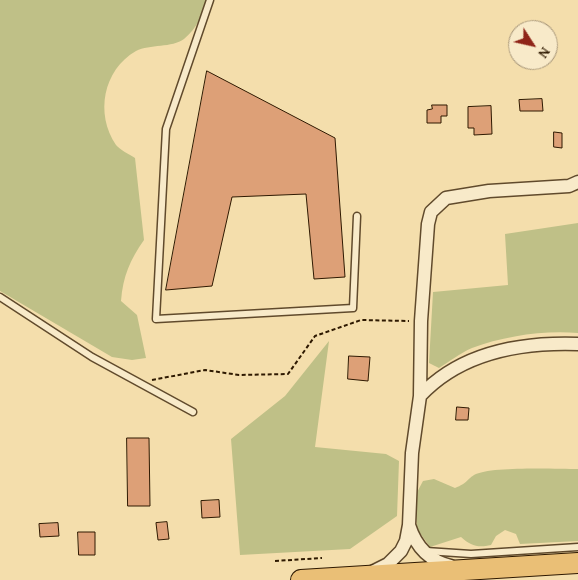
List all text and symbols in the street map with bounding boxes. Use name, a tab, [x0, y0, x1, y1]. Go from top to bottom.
north arrow	[508, 20, 558, 70]
text: N	[534, 43, 555, 63]

